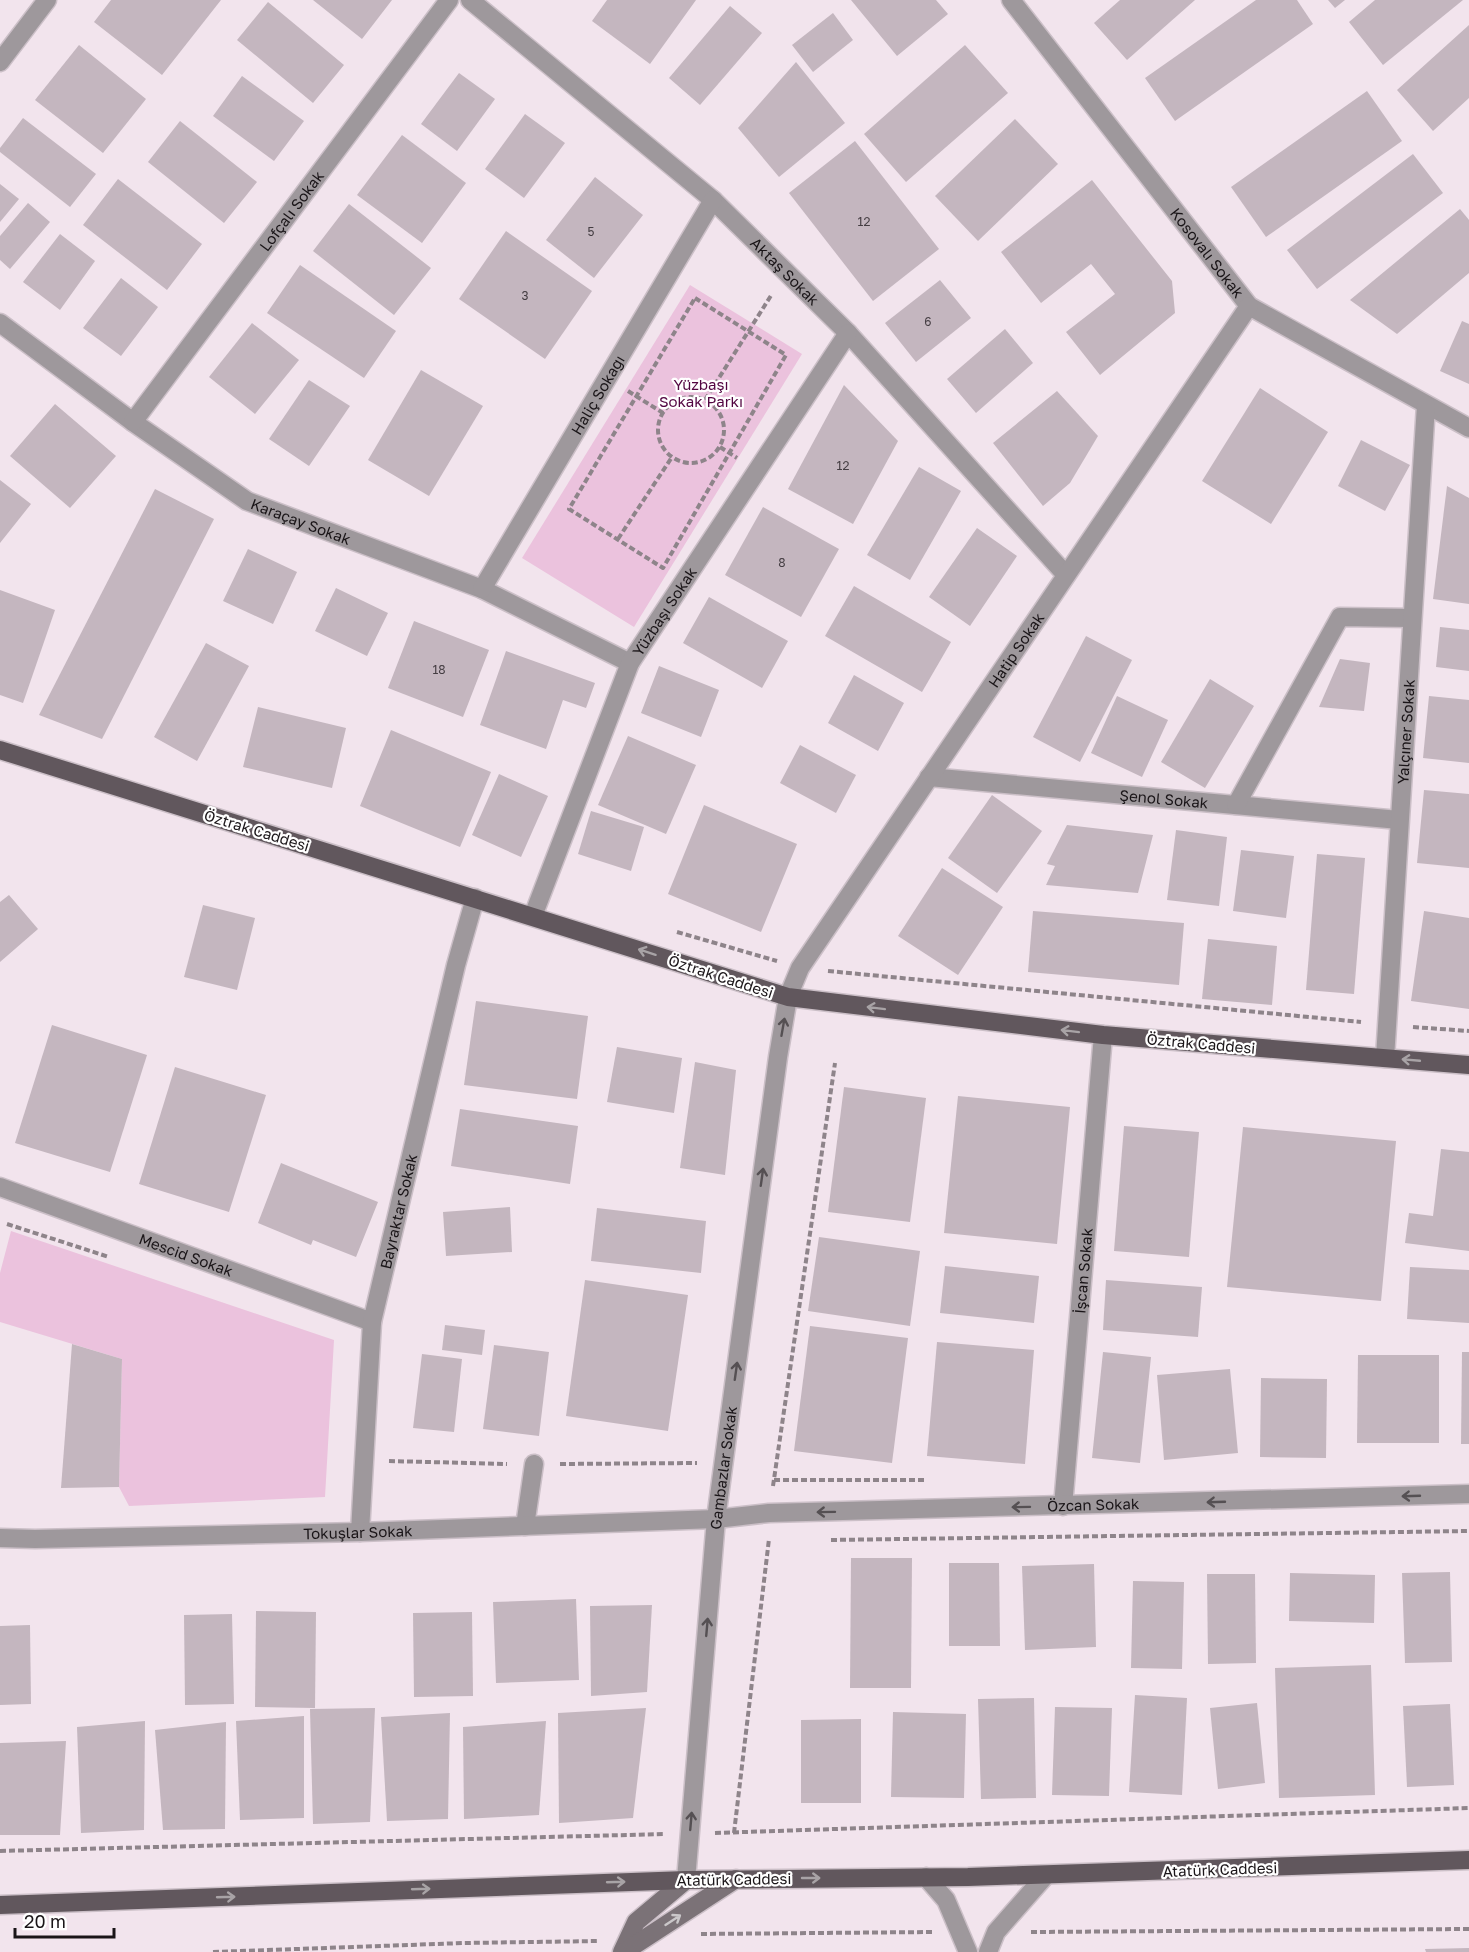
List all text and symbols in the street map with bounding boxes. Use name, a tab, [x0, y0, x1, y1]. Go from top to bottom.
street label: Lofçalı Sokak	[255, 167, 327, 254]
street label: Kosovalı Sokak	[1167, 204, 1248, 301]
house number: 12	[858, 214, 870, 229]
house number: 5	[588, 224, 595, 239]
street label: Aktaş Sokak	[747, 233, 824, 309]
house number: 3	[521, 288, 529, 303]
house number: 6	[924, 314, 932, 329]
street label: Haliç Sokağı	[567, 352, 628, 438]
park label: Yüzbaşı Sokak Parkı	[659, 375, 743, 410]
house number: 12	[837, 458, 849, 473]
street label: Karaçay Sokak	[248, 494, 354, 548]
house number: 8	[778, 555, 786, 570]
street label: Yüzbaşı Sokak	[628, 563, 700, 659]
street label: Hatip Sokak	[984, 609, 1048, 691]
house number: 18	[432, 662, 446, 677]
street label: Yalçıner Sokak	[1393, 678, 1418, 785]
street label: Şenol Sokak	[1119, 785, 1210, 812]
street label: Öztrak Caddesi	[202, 805, 312, 855]
one-way arrow	[638, 946, 657, 957]
street label: Öztrak Caddesi	[666, 951, 776, 1001]
one-way arrow	[867, 1002, 887, 1013]
one-way arrow	[777, 1017, 788, 1037]
one-way arrow	[1061, 1025, 1080, 1036]
street label: Öztrak Caddesi	[1146, 1029, 1256, 1057]
one-way arrow	[1401, 1054, 1421, 1065]
street label: Bayraktar Sokak	[376, 1152, 420, 1271]
one-way arrow	[756, 1168, 767, 1188]
street label: İşcan Sokak	[1070, 1227, 1096, 1315]
street label: Mescid Sokak	[137, 1229, 236, 1280]
one-way arrow	[730, 1361, 741, 1381]
street label: Gambazlar Sokak	[706, 1404, 740, 1530]
one-way arrow	[1401, 1490, 1421, 1501]
street label: Özcan Sokak	[1047, 1494, 1140, 1514]
one-way arrow	[1206, 1496, 1226, 1507]
one-way arrow	[1011, 1501, 1031, 1513]
one-way arrow	[816, 1506, 836, 1517]
street label: Tokuşlar Sokak	[303, 1521, 413, 1542]
one-way arrow	[702, 1617, 713, 1637]
one-way arrow	[686, 1812, 697, 1832]
street label: Atatürk Caddesi	[1162, 1858, 1278, 1880]
street label: Atatürk Caddesi	[676, 1869, 792, 1889]
one-way arrow	[801, 1872, 821, 1884]
one-way arrow	[606, 1876, 626, 1888]
one-way arrow	[411, 1884, 431, 1895]
one-way arrow	[216, 1891, 236, 1902]
scale bar	[15, 1901, 114, 1939]
text: 20 m	[24, 1910, 66, 1932]
one-way arrow	[664, 1914, 680, 1926]

